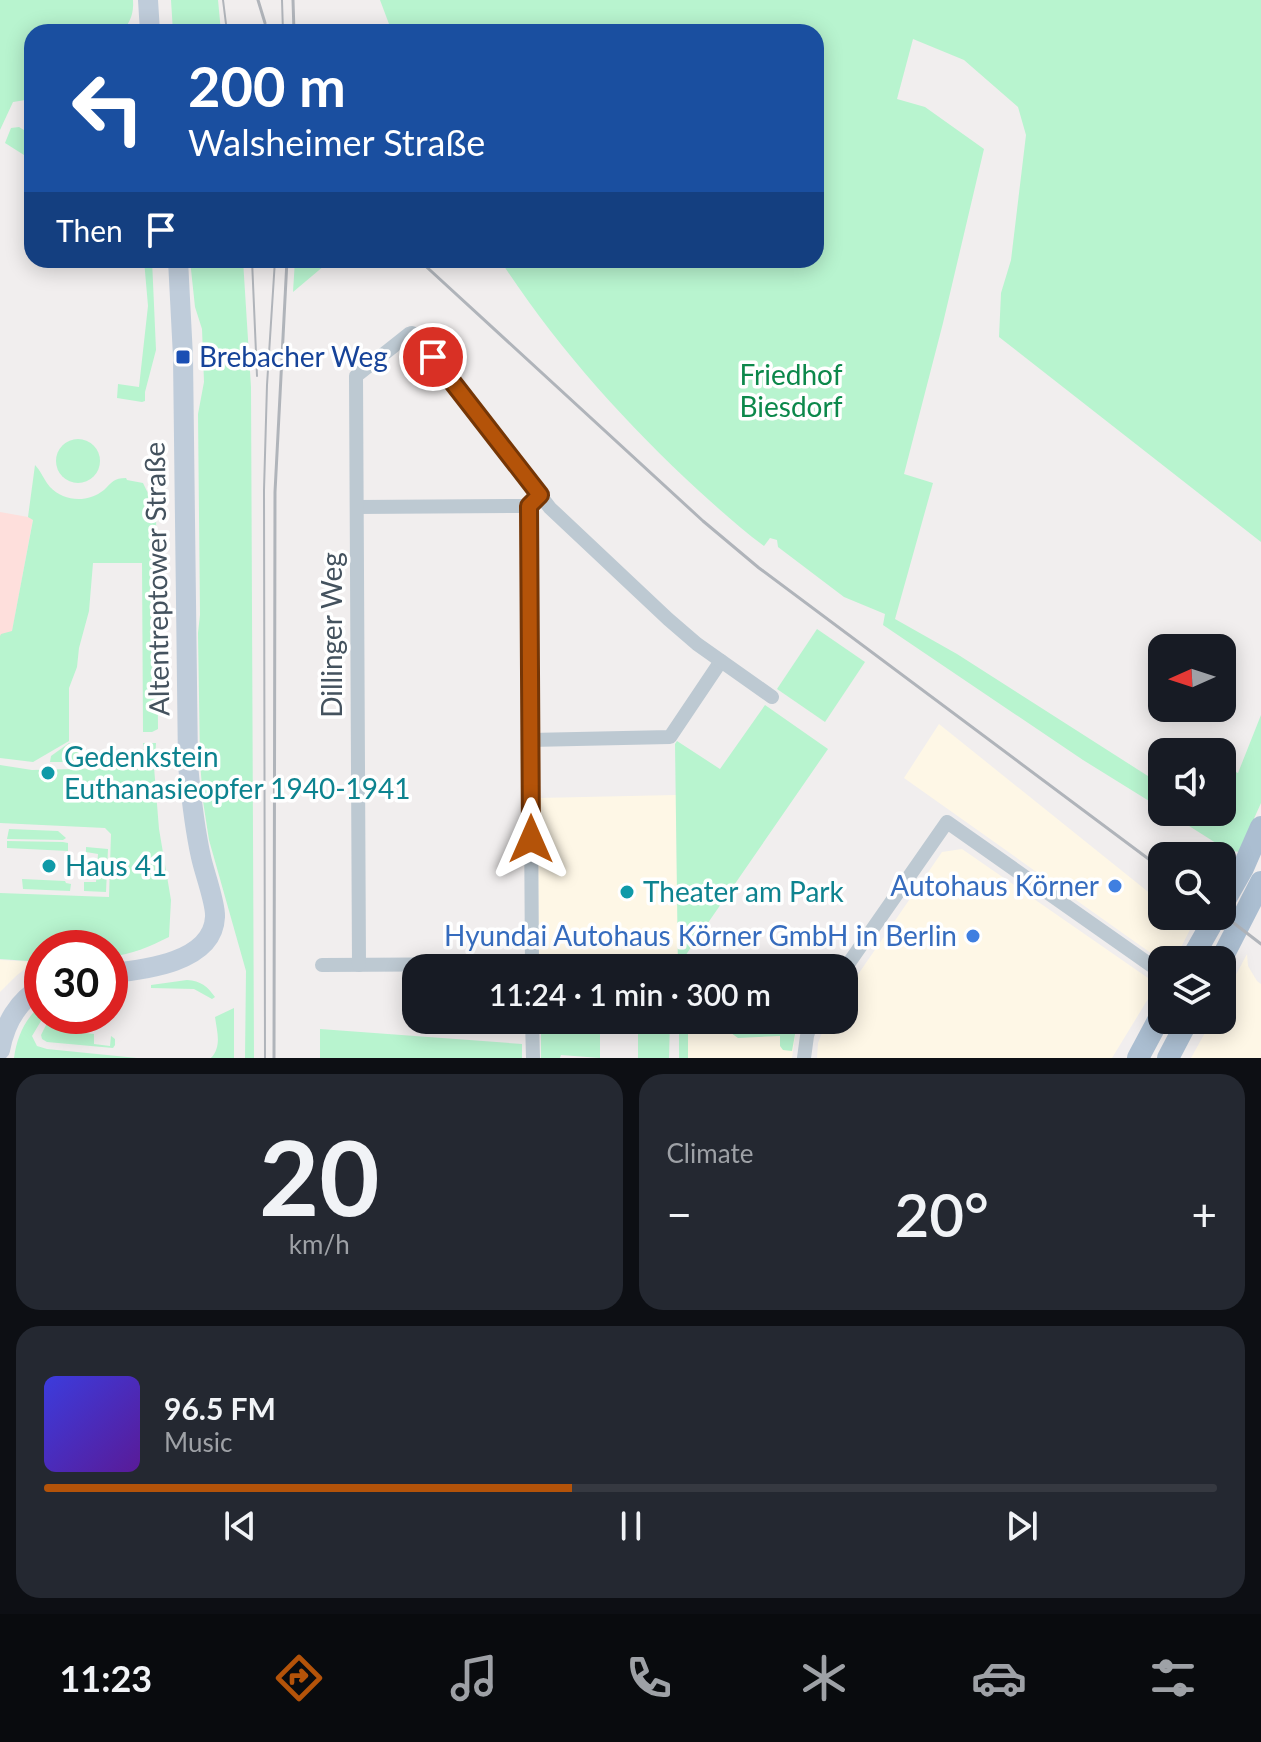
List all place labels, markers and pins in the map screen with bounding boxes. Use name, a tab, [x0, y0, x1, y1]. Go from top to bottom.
pin	[399, 323, 467, 391]
place label: Brebacher Weg	[199, 339, 388, 373]
marker: Brebacher Weg	[174, 348, 192, 366]
place label: Gedenkstein Euthanasieopfer 1940-1941	[64, 739, 411, 805]
marker: Gedenkstein Euthanasieopfer 1940-1941	[39, 764, 57, 782]
place label: Haus 41	[65, 848, 167, 882]
marker: Haus 41	[40, 857, 58, 875]
place label: Autohaus Körner	[890, 868, 1099, 902]
place label: Theater am Park	[643, 874, 845, 908]
marker: Autohaus Körner	[1106, 877, 1124, 895]
marker: Theater am Park	[618, 883, 636, 901]
place label: Hyundai Autohaus Körner GmbH in Berlin	[444, 918, 957, 952]
marker: Hyundai Autohaus Körner GmbH in Berlin	[964, 927, 982, 945]

